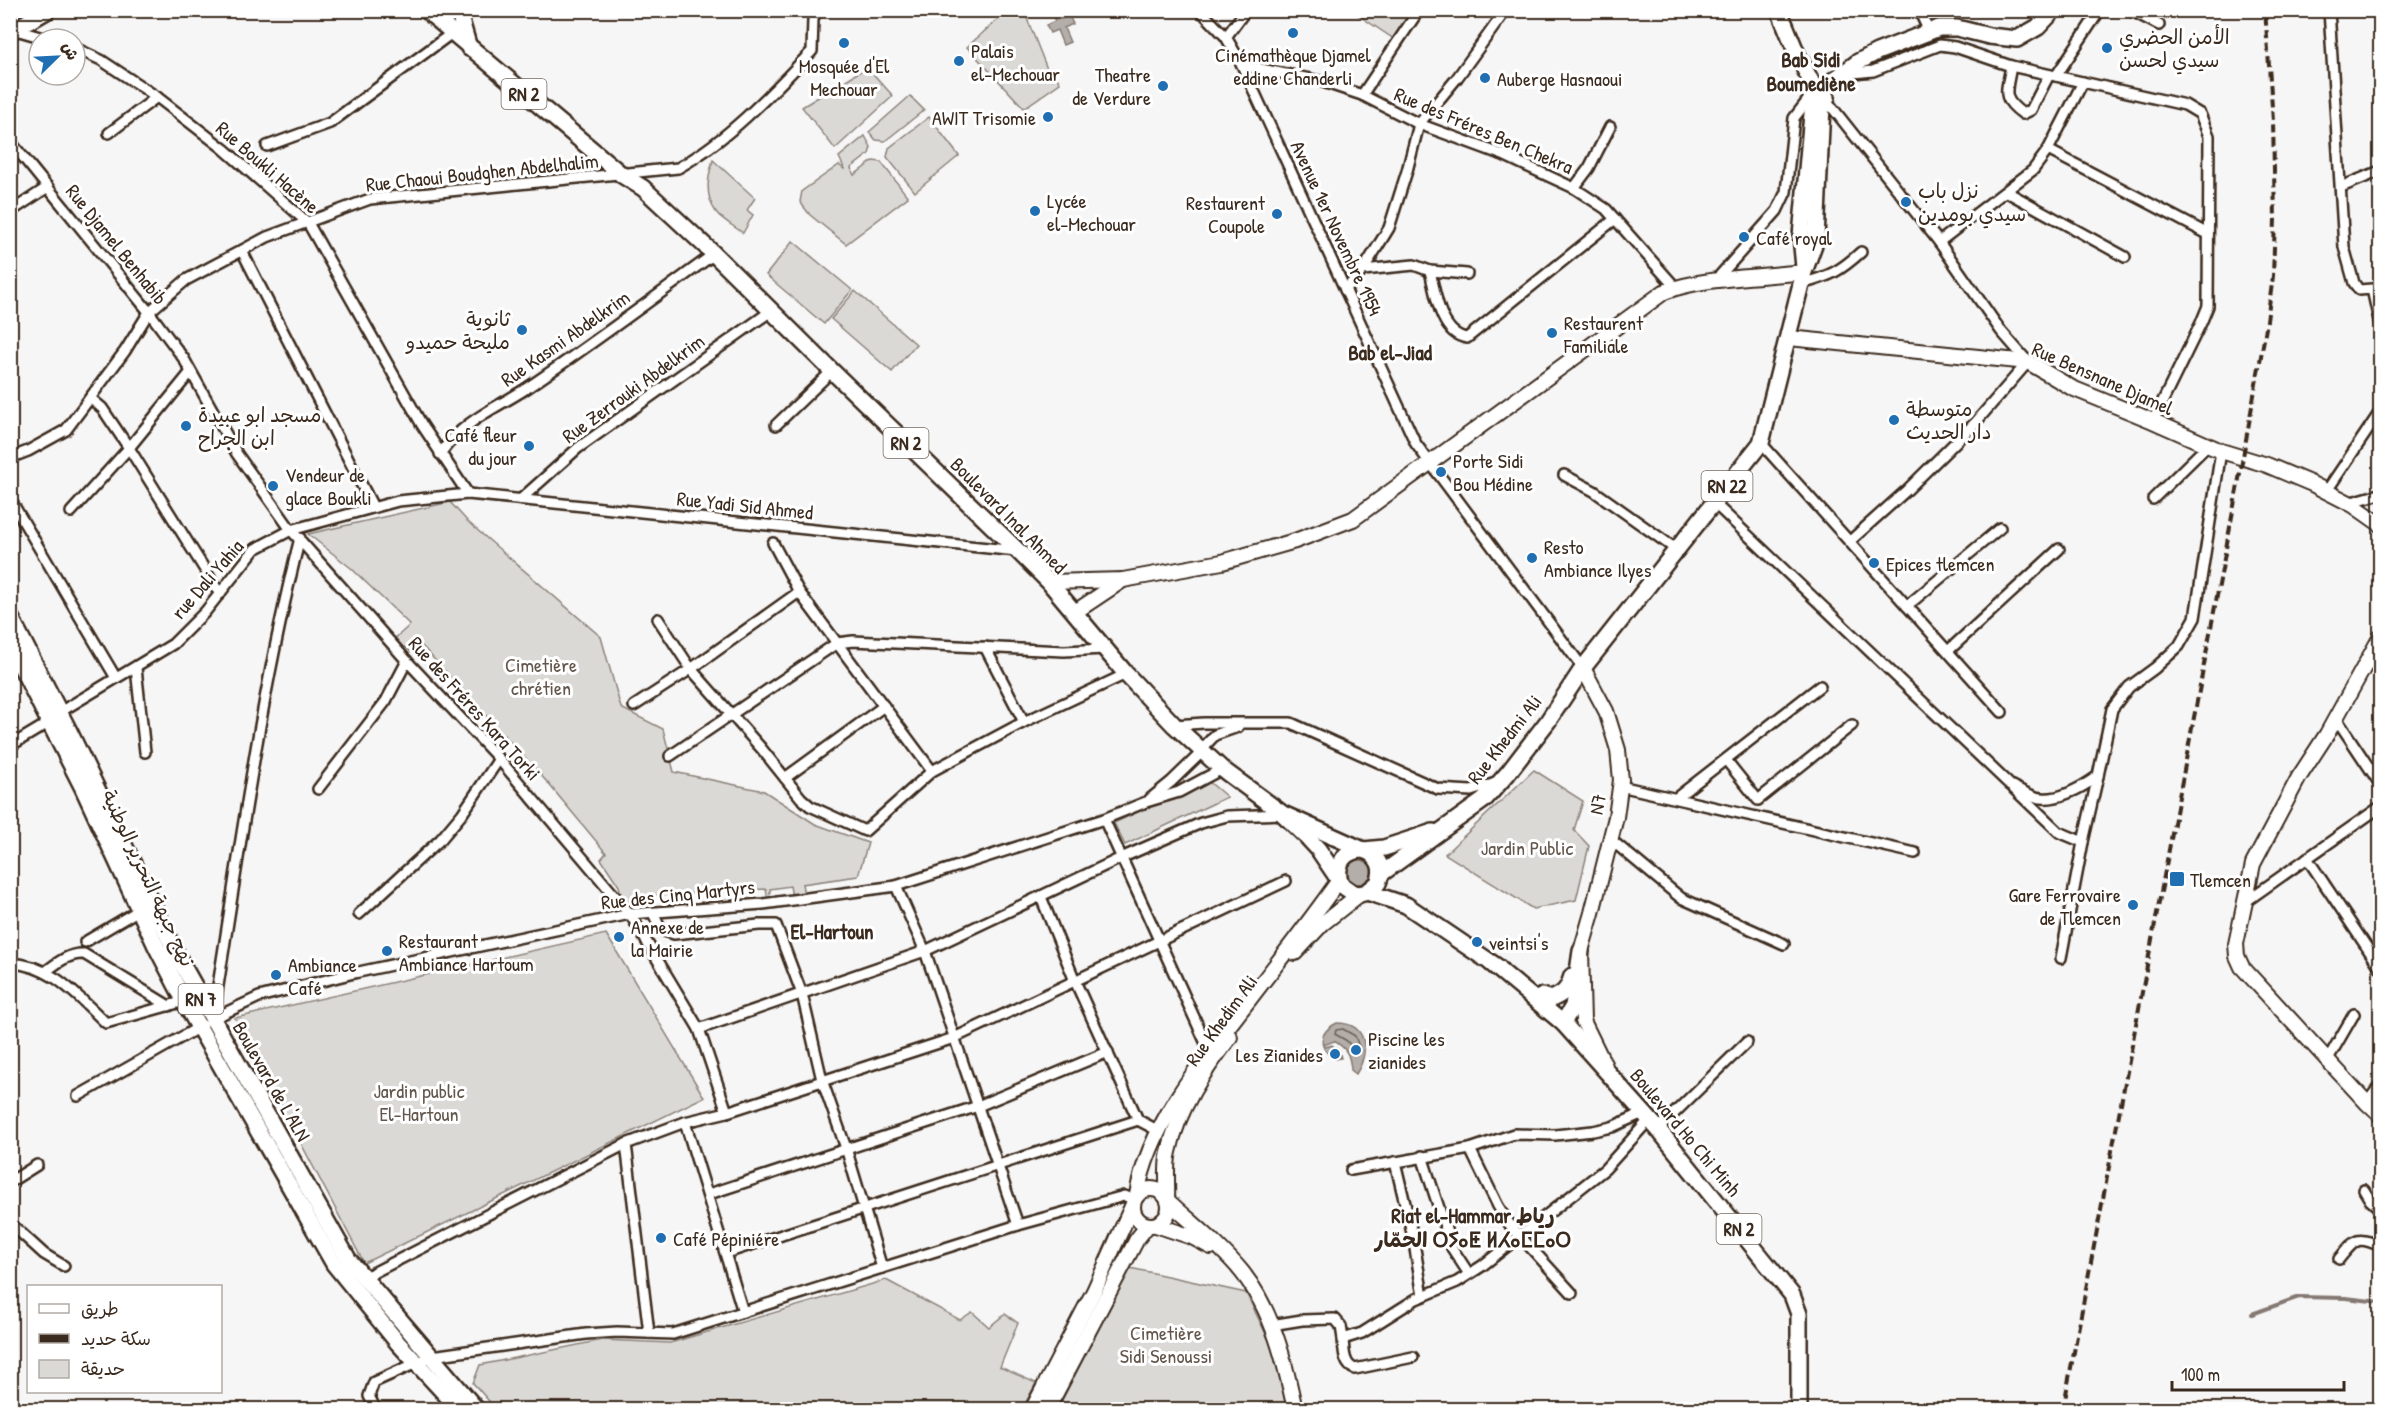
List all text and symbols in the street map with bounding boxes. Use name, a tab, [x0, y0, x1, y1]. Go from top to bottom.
place label: الأمن الحضري سيدي لحسن	[2119, 23, 2230, 75]
marker: Cinémathèque Djamel eddine Chanderli	[1286, 26, 1300, 40]
north arrow	[27, 27, 87, 87]
marker: Mosquée d'El Mechouar	[837, 36, 851, 50]
place label: Palais el-Mechouar	[971, 37, 1060, 87]
text: ش	[57, 38, 84, 63]
place label: Cinémathèque Djamel eddine Chanderli	[1215, 41, 1372, 91]
marker: الأمن الحضري سيدي لحسن	[2100, 41, 2114, 55]
district label: Bab Sidi Boumediène	[1766, 45, 1856, 98]
place label: Mosquée d'El Mechouar	[799, 52, 890, 102]
marker: Palais el-Mechouar	[952, 54, 966, 68]
place label: Theatre de Verdure	[1072, 61, 1151, 111]
place label: Auberge Hasnaoui	[1497, 65, 1622, 92]
marker: Auberge Hasnaoui	[1478, 71, 1492, 85]
road number: RN 2	[502, 79, 546, 109]
marker: Theatre de Verdure	[1156, 79, 1170, 93]
street label: Rue des Fréres Ben Chekra	[1390, 80, 1578, 180]
place label: AWIT Trisomie	[932, 104, 1036, 131]
marker: AWIT Trisomie	[1041, 110, 1055, 124]
street label: Rue Boukli Hacène	[211, 115, 325, 219]
street label: Avenue 1er Novembre 1954	[1285, 136, 1389, 320]
street label: Rue Chaoui Boudghen Abdelhalim	[364, 146, 600, 198]
place label: نزل باب سيدي بومدين	[1918, 177, 2026, 229]
street label: Rue Djamel Benhabib	[60, 178, 174, 310]
place label: Lycée el-Mechouar	[1047, 187, 1136, 237]
place label: Restaurent Coupole	[1186, 189, 1266, 239]
marker: نزل باب سيدي بومدين	[1899, 195, 1913, 209]
marker: Lycée el-Mechouar	[1028, 204, 1042, 218]
marker: Restaurent Coupole	[1270, 207, 1284, 221]
place label: Café royal	[1756, 224, 1833, 251]
marker: Café royal	[1737, 230, 1751, 244]
street label: Rue Kasmi Abdelkrim	[495, 283, 635, 393]
place label: ثانوية مليحة حميدو	[405, 305, 511, 355]
place label: Restaurent Familiale	[1563, 309, 1644, 359]
marker: ثانوية مليحة حميدو	[515, 323, 529, 337]
marker: Restaurent Familiale	[1545, 326, 1559, 340]
street label: Rue Zerrouki Abdelkrim	[556, 327, 710, 449]
street label: Rue Bensnane Djamel	[2028, 335, 2178, 421]
district label: Bab el-Jiad	[1348, 338, 1433, 367]
place label: متوسطة دار الحديث	[1906, 395, 1991, 445]
place label: مسجد ابو عبيدة ابن الجراح	[198, 401, 321, 452]
marker: متوسطة دار الحديث	[1887, 413, 1901, 427]
marker: مسجد ابو عبيدة ابن الجراح	[179, 419, 193, 433]
place label: Café fleur du jour	[445, 421, 517, 471]
road number: RN 2	[884, 428, 928, 458]
marker: Café fleur du jour	[522, 439, 536, 453]
place label: Porte Sidi Bou Médine	[1453, 447, 1533, 497]
street label: Boulevard Inal Ahmed	[945, 451, 1073, 579]
place label: Vendeur de glace Boukli	[285, 461, 372, 511]
marker: Porte Sidi Bou Médine	[1434, 465, 1448, 479]
road number: RN 22	[1702, 471, 1752, 501]
marker: Vendeur de glace Boukli	[266, 479, 280, 493]
street label: Rue Yadi Sid Ahmed	[676, 484, 815, 526]
street label: rue Dali Yahia	[165, 533, 249, 625]
place label: Resto Ambiance Ilyes	[1544, 533, 1652, 583]
place label: Epices tlemcen	[1886, 550, 1994, 577]
marker: Resto Ambiance Ilyes	[1525, 551, 1539, 565]
marker: Epices tlemcen	[1867, 556, 1881, 570]
street label: Rue des Fréres Kara Torki	[403, 630, 547, 786]
park label: Cimetière chrétien	[505, 651, 577, 701]
street label: Rue Khedmi Ali	[1461, 689, 1547, 789]
street label: نهج جبهة التحرير الوطنية	[95, 785, 202, 971]
street label: N7	[1582, 791, 1612, 816]
park label: Jardin Public	[1481, 834, 1573, 861]
place label: Tlemcen	[2190, 866, 2251, 893]
marker: Tlemcen	[2168, 870, 2186, 888]
street label: Rue des Cinq Martyrs	[600, 872, 756, 915]
place label: Gare Ferrovaire de Tlemcen	[2008, 881, 2121, 931]
marker: Gare Ferrovaire de Tlemcen	[2126, 898, 2140, 912]
place label: Annexe de la Mairie	[631, 913, 704, 963]
district label: El-Hartoun	[790, 917, 874, 946]
place label: Restaurant Ambiance Hartoum	[399, 927, 534, 977]
place label: veintsi's	[1489, 929, 1549, 956]
marker: Annexe de la Mairie	[612, 930, 626, 944]
marker: veintsi's	[1470, 935, 1484, 949]
marker: Restaurant Ambiance Hartoum	[380, 944, 394, 958]
place label: Ambiance Café	[288, 951, 357, 1001]
marker: Ambiance Café	[269, 968, 283, 982]
street label: Rue Khedim Ali	[1179, 969, 1263, 1071]
road number: RN 7	[178, 984, 224, 1014]
street label: Boulevard de L'ALN	[227, 1016, 317, 1146]
place label: Piscine les zianides	[1368, 1025, 1445, 1075]
place label: Les Zianides	[1236, 1041, 1323, 1068]
marker: Piscine les zianides	[1349, 1043, 1363, 1057]
marker: Les Zianides	[1328, 1047, 1342, 1061]
street label: Boulevard Ho Chi Minh	[1624, 1062, 1748, 1202]
park label: Jardin public El-Hartoun	[373, 1077, 465, 1127]
district label: Riat el-Hammar رياط الحمّار ⵔⵢⴰⵟ ⵍⵃⴰⵎⵎⴰⵔ	[1373, 1201, 1571, 1254]
road number: RN 2	[1716, 1214, 1762, 1244]
place label: Café Pépiniére	[673, 1225, 779, 1252]
marker: Café Pépiniére	[654, 1231, 668, 1245]
legend	[27, 1285, 222, 1393]
text: طريق	[81, 1296, 119, 1321]
park label: Cimetière Sidi Senoussi	[1120, 1319, 1212, 1369]
text: سكة حديد	[81, 1326, 151, 1351]
scale bar	[2172, 1354, 2344, 1392]
text: حديقة	[81, 1356, 125, 1381]
text: 100 m	[2181, 1362, 2220, 1387]

